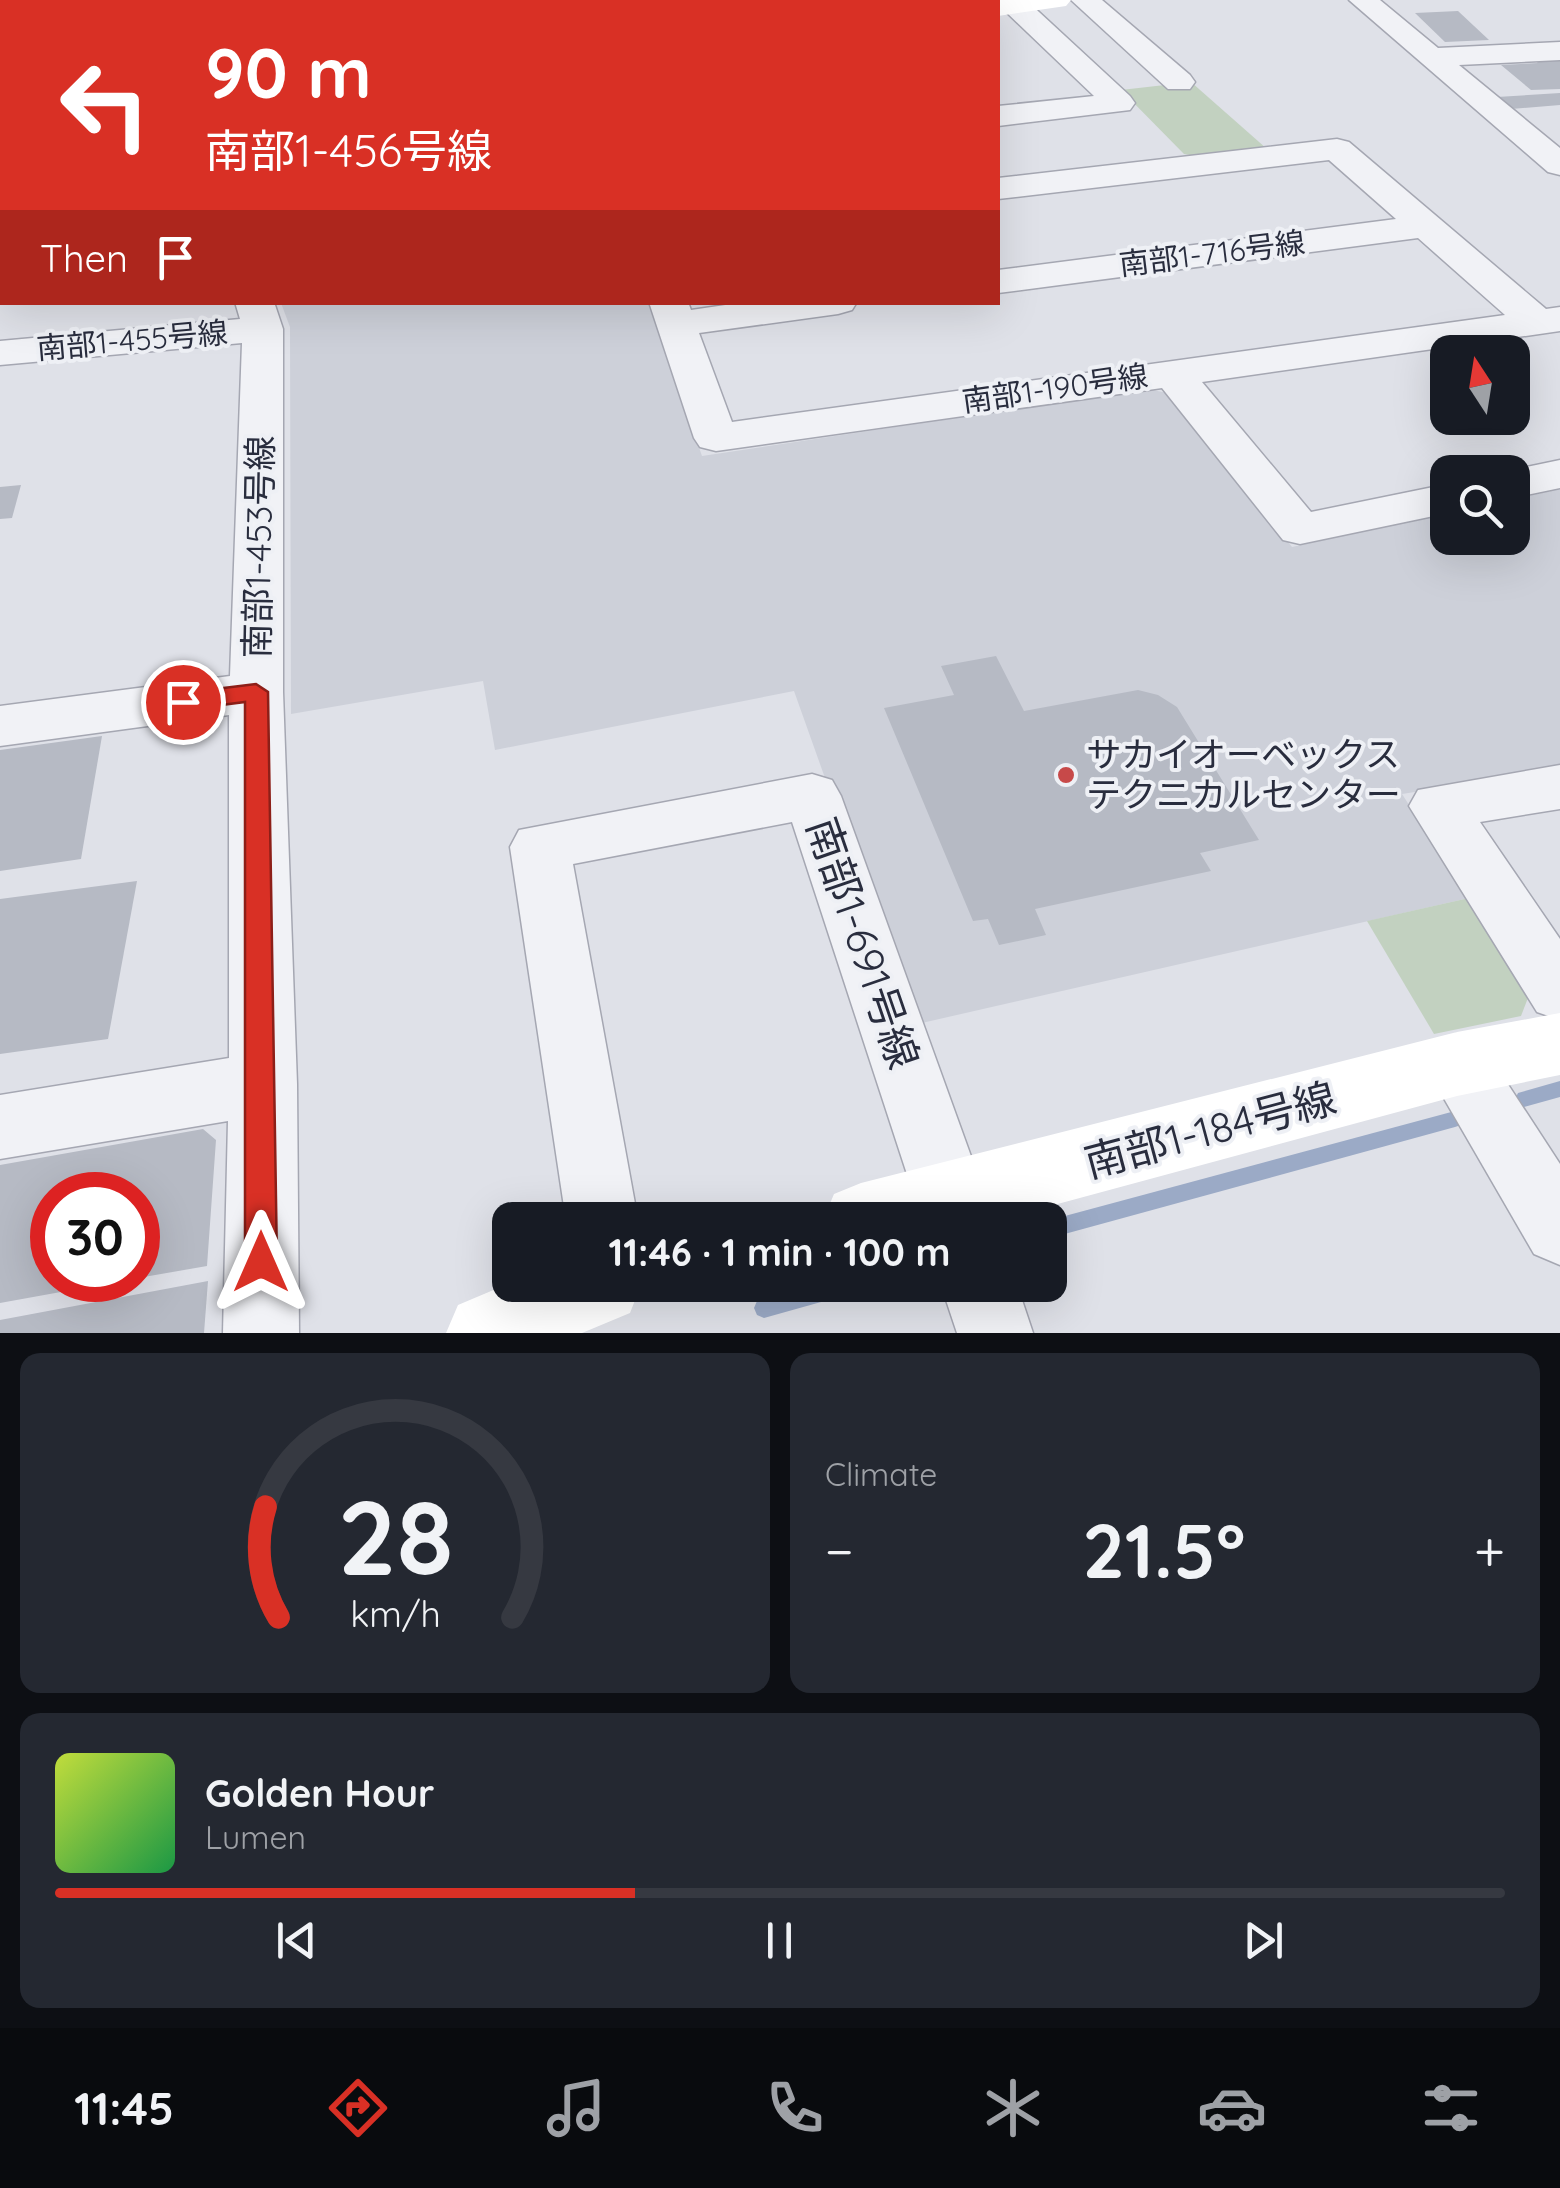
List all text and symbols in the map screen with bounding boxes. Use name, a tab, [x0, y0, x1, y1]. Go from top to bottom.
text: 90 m	[205, 28, 372, 116]
icon: left	[40, 40, 170, 170]
text: 南部1-456号線	[205, 122, 492, 178]
street label: 南部1-716号線	[1117, 223, 1307, 283]
icon: arrive	[148, 230, 203, 285]
text: Then	[40, 234, 128, 282]
street label: 南部1-455号線	[35, 313, 229, 367]
north arrow	[1430, 335, 1530, 435]
map controls	[1430, 335, 1530, 555]
street label: 南部1-190号線	[960, 356, 1150, 420]
street label: 南部1-453号線	[234, 435, 282, 659]
button: search	[1430, 455, 1530, 555]
pin	[141, 660, 226, 745]
icon: arrive	[156, 675, 211, 730]
place label: サカイオーベックス テクニカルセンター	[1086, 732, 1401, 816]
marker: サカイオーベックス テクニカルセンター	[1055, 764, 1077, 786]
street label: 南部1-691号線	[796, 810, 931, 1075]
street label: 南部1-184号線	[1078, 1070, 1341, 1189]
speed limit sign: 30	[30, 1172, 160, 1302]
position arrow	[209, 1210, 313, 1314]
text: 11:46 · 1 min · 100 m	[609, 1228, 950, 1276]
text: Climate	[825, 1454, 937, 1494]
text: 28	[337, 1471, 453, 1601]
text: 21.5°	[1082, 1503, 1245, 1597]
text: −	[825, 1516, 854, 1585]
text: +	[1474, 1516, 1505, 1585]
text: km/h	[350, 1591, 440, 1636]
text: Golden Hour	[205, 1769, 434, 1817]
text: Lumen	[205, 1817, 306, 1857]
icon: previous	[269, 1913, 324, 1968]
icon: pause	[752, 1913, 807, 1968]
icon: next	[1236, 1913, 1291, 1968]
icon: directions	[323, 2073, 393, 2143]
icon: music	[541, 2073, 611, 2143]
icon: phone	[760, 2073, 830, 2143]
icon: climate	[978, 2073, 1048, 2143]
icon: car	[1197, 2073, 1267, 2143]
icon: filters	[1416, 2073, 1486, 2143]
text: 11:45	[74, 2080, 174, 2136]

